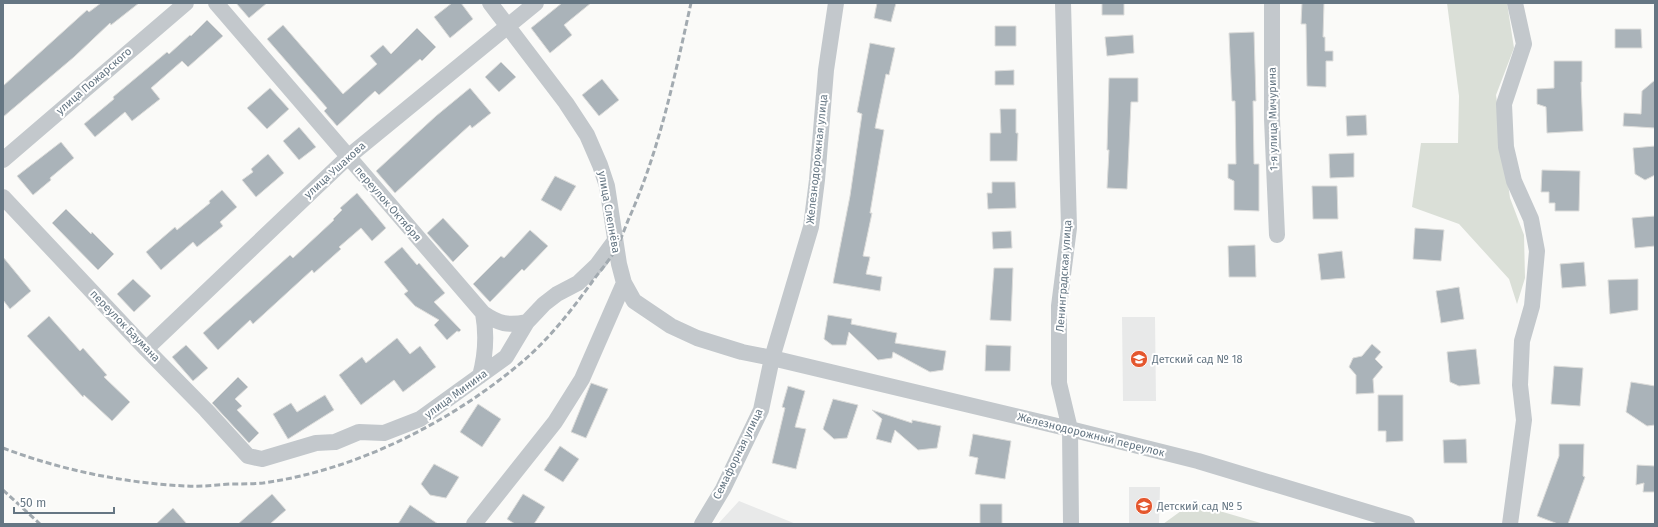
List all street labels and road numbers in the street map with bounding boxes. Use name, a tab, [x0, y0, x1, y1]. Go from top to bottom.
street label: улица Пожарского	[54, 45, 134, 117]
street label: 1-я улица Мичурина	[1266, 67, 1280, 171]
street label: Железнодорожная улица	[804, 93, 830, 225]
street label: улица Ушакова	[302, 139, 368, 201]
street label: переулок Октября	[352, 164, 424, 244]
street label: улица Слепнёва	[595, 170, 623, 254]
street label: Ленинградская улица	[1054, 219, 1074, 333]
street label: переулок Баумана	[87, 287, 163, 365]
street label: улица Минина	[422, 367, 490, 421]
street label: Семафорная улица	[710, 406, 766, 502]
street label: Железнодорожный переулок	[1016, 410, 1166, 460]

